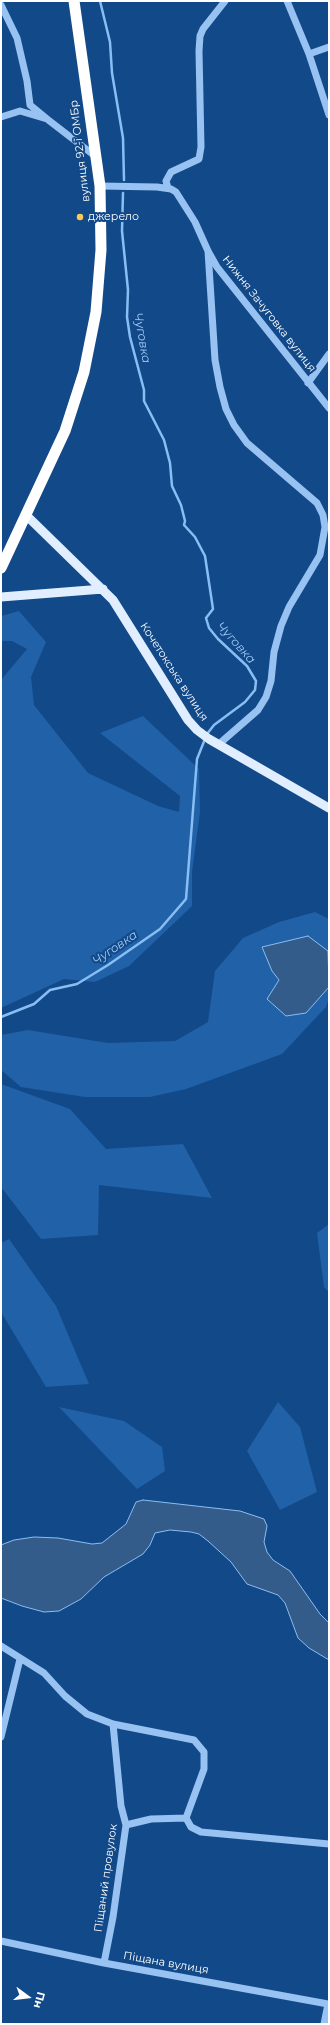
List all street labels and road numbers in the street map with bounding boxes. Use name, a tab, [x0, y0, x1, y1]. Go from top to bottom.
street label: вулиця 92-ї ОМБр	[67, 99, 93, 203]
street label: Нижня Зачуговка вулиця	[219, 253, 319, 375]
street label: Кочетокська вулиця	[137, 620, 211, 724]
street label: Піщаний провулок	[92, 1823, 120, 1933]
street label: Піщана вулиця	[122, 1949, 210, 1977]

